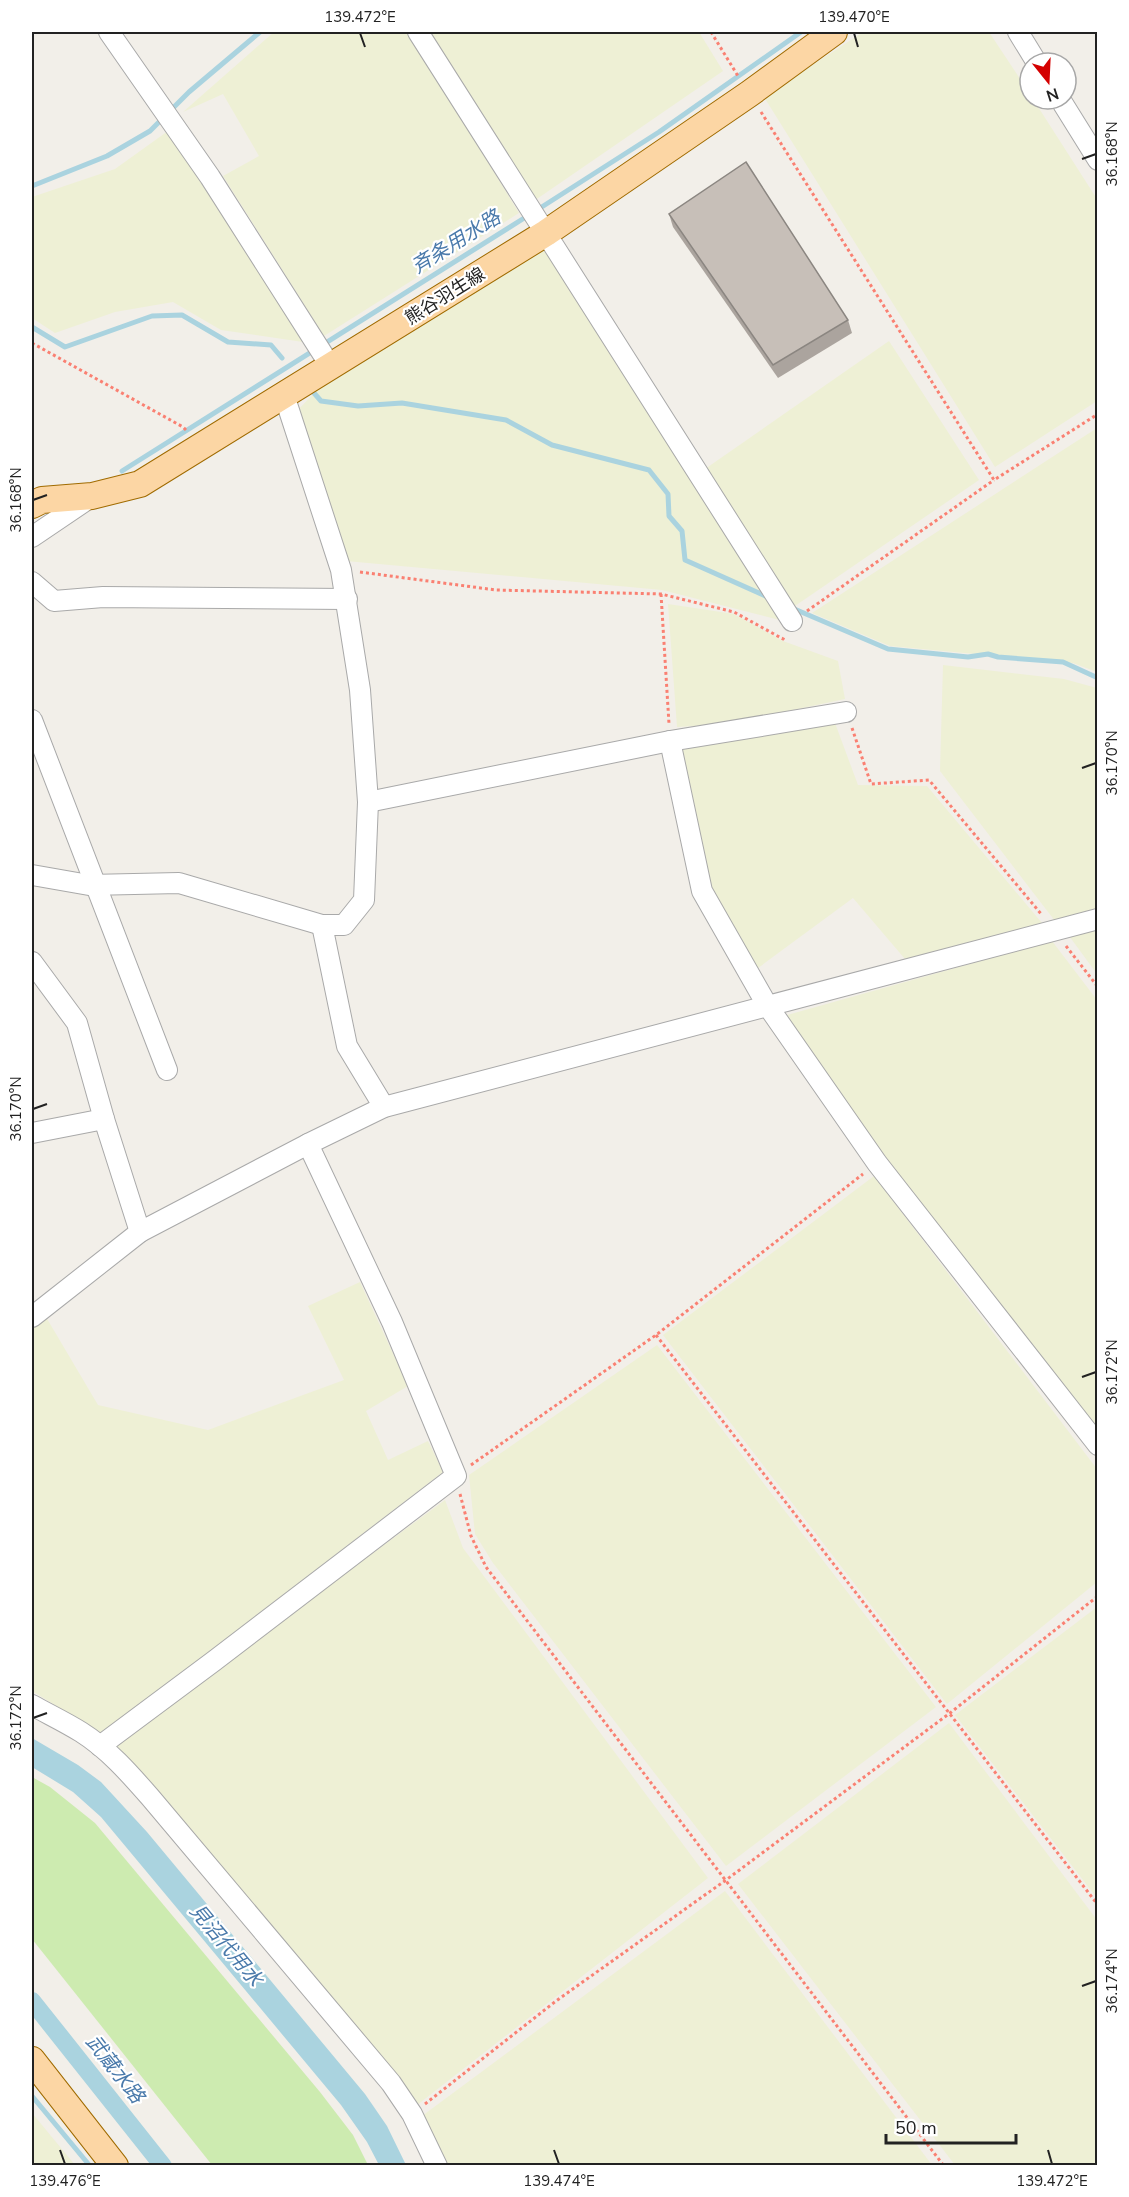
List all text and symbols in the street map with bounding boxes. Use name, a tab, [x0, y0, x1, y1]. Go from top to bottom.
text: 139.472°E	[324, 7, 396, 27]
text: 139.470°E	[818, 7, 890, 27]
north arrow	[1018, 51, 1078, 111]
text: N	[1043, 82, 1061, 107]
text: 36.168°N	[1102, 121, 1122, 187]
water label: 斉条用水路	[406, 203, 507, 280]
street label: 熊谷羽生線	[400, 262, 490, 330]
text: 36.168°N	[6, 467, 26, 533]
text: 36.170°N	[1102, 730, 1122, 796]
text: 36.170°N	[6, 1076, 26, 1142]
text: 36.172°N	[1102, 1339, 1122, 1405]
text: 36.172°N	[6, 1685, 26, 1751]
water label: 見沼代用水	[184, 1898, 270, 1994]
text: 36.174°N	[1102, 1948, 1122, 2014]
water label: 武蔵水路	[80, 2029, 151, 2110]
scale bar	[886, 2107, 1016, 2145]
text: 50 m	[895, 2116, 937, 2140]
text: 139.476°E	[29, 2171, 101, 2191]
text: 139.474°E	[523, 2171, 595, 2191]
text: 139.472°E	[1016, 2171, 1088, 2191]

